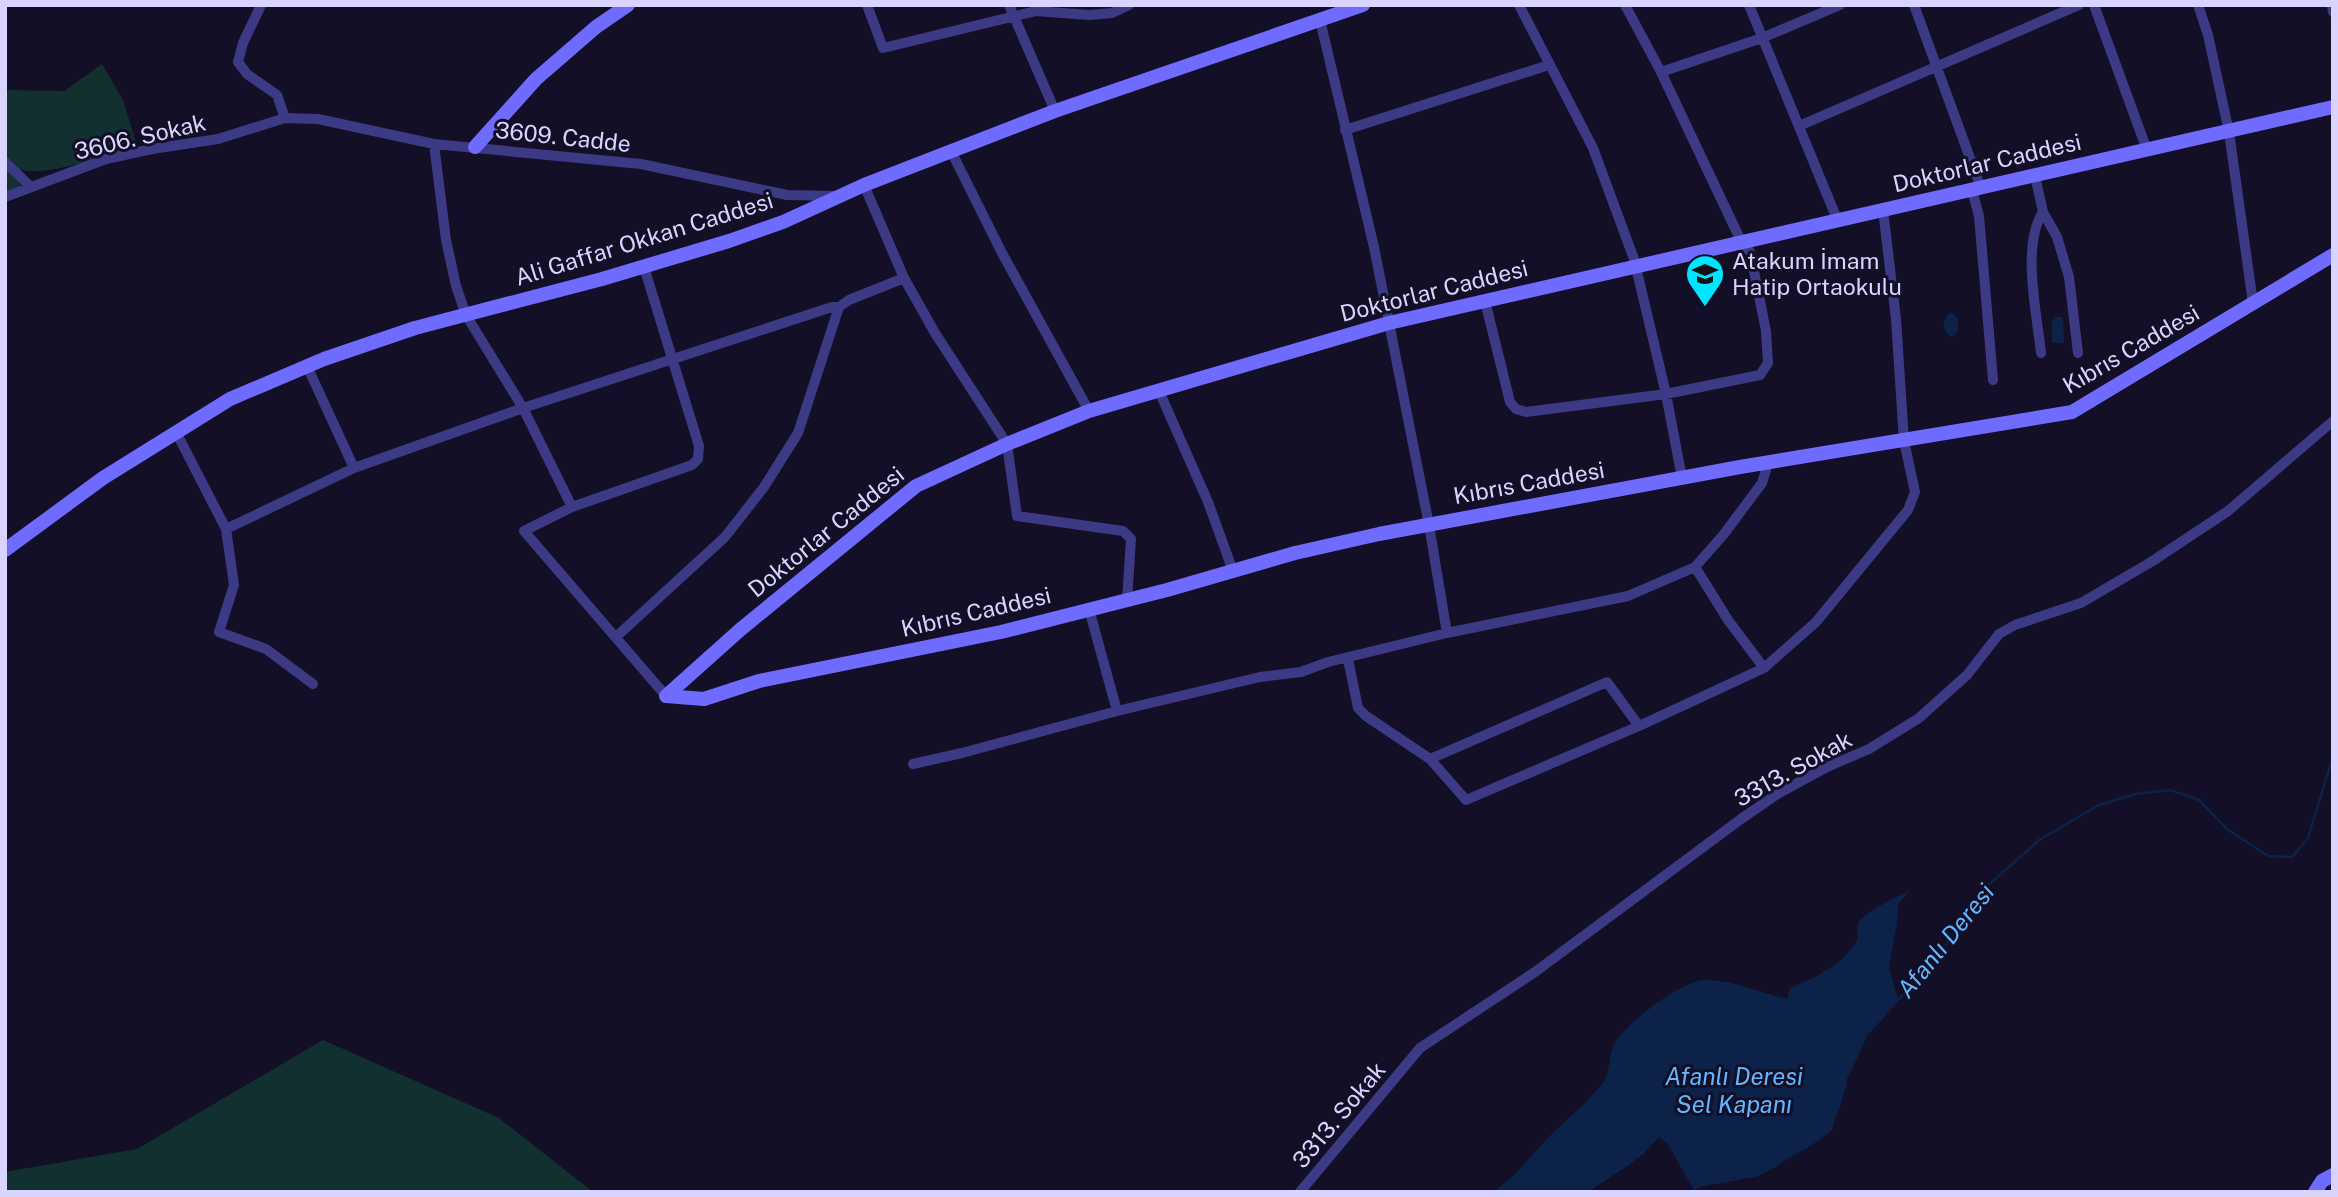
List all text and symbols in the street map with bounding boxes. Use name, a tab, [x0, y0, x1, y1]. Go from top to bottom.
street label: 3606. Sokak	[72, 108, 208, 165]
street label: 3609. Cadde	[494, 116, 632, 157]
street label: Doktorlar Caddesi	[1890, 128, 2084, 197]
street label: Ali Gaffar Okkan Caddesi	[511, 186, 776, 291]
place label: Atakum İmam Hatip Ortaokulu	[1732, 247, 1902, 300]
school or university icon: Atakum İmam Hatip Ortaokulu	[1684, 253, 1726, 308]
street label: Doktorlar Caddesi	[1337, 254, 1531, 327]
street label: Kıbrıs Caddesi	[2058, 299, 2204, 398]
street label: Kıbrıs Caddesi	[1451, 456, 1607, 509]
street label: Doktorlar Caddesi	[742, 461, 909, 603]
street label: Kıbrıs Caddesi	[898, 581, 1053, 642]
street label: 3313. Sokak	[1729, 725, 1856, 812]
water label: Afanlı Deresi	[1891, 878, 2000, 1003]
street label: 3313. Sokak	[1287, 1056, 1391, 1173]
water label: Afanlı Deresi Sel Kapanı	[1665, 1062, 1803, 1118]

